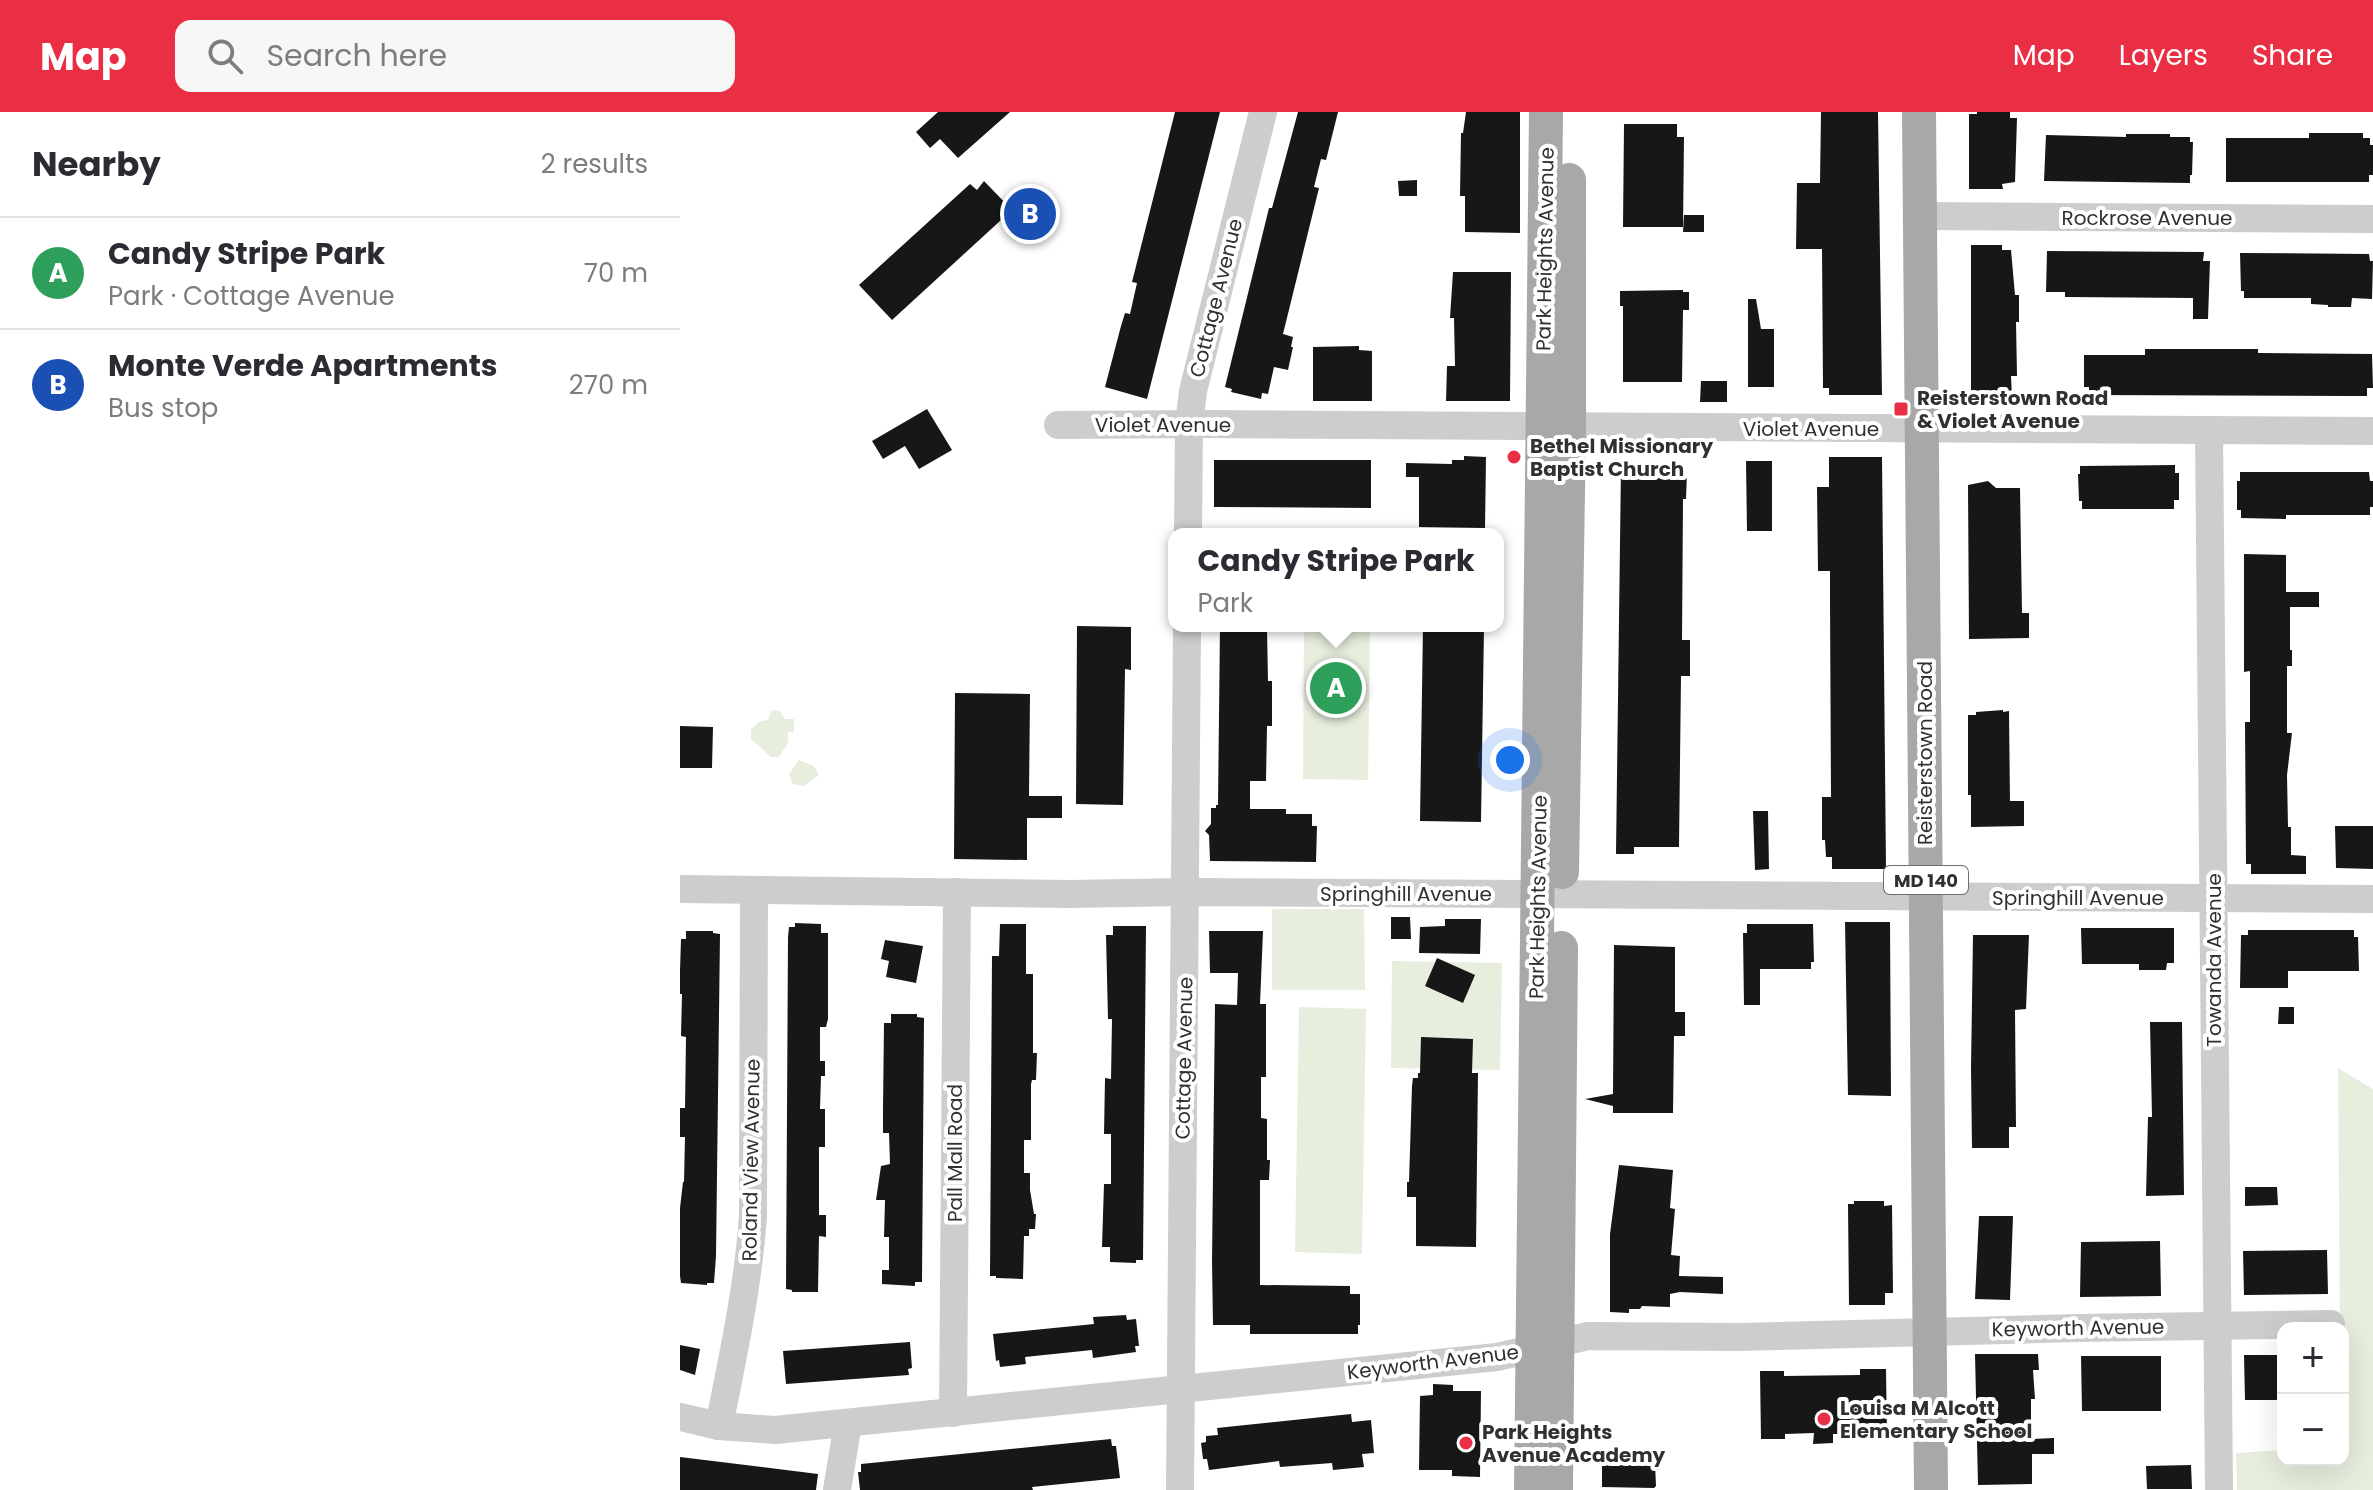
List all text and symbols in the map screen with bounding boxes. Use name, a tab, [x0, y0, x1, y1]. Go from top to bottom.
search box	[175, 20, 735, 92]
text: Map	[40, 30, 127, 83]
icon: search	[203, 34, 247, 78]
text: Search here	[267, 34, 447, 77]
text: Map	[2013, 36, 2075, 75]
text: Layers	[2119, 36, 2208, 75]
text: Share	[2252, 36, 2333, 75]
text: Nearby	[32, 140, 161, 188]
text: 2 results	[541, 146, 648, 182]
street label: Park Heights Avenue	[1529, 147, 1561, 351]
pin: B	[1004, 184, 1056, 244]
street label: Rockrose Avenue	[2062, 204, 2232, 232]
street label: Cottage Avenue	[1183, 216, 1249, 380]
text: Candy Stripe Park	[108, 232, 385, 275]
text: A	[48, 255, 68, 291]
text: 70 m	[584, 255, 648, 291]
text: Park · Cottage Avenue	[108, 278, 395, 314]
text: Monte Verde Apartments	[108, 344, 498, 387]
text: B	[49, 367, 67, 403]
text: 270 m	[569, 367, 648, 403]
place label: Reisterstown Road & Violet Avenue	[1917, 384, 2108, 435]
text: Bus stop	[108, 390, 218, 426]
marker: Reisterstown Road & Violet Avenue	[1892, 400, 1910, 418]
street label: Violet Avenue	[1095, 411, 1231, 439]
street label: Violet Avenue	[1743, 415, 1879, 443]
place label: Bethel Missionary Baptist Church	[1530, 432, 1713, 483]
marker: Bethel Missionary Baptist Church	[1505, 448, 1523, 466]
popup	[1168, 528, 1504, 632]
text: Candy Stripe Park	[1197, 539, 1475, 582]
text: Park	[1197, 585, 1253, 621]
pin: A	[1310, 658, 1362, 718]
street label: Reisterstown Road	[1911, 661, 1939, 845]
your location	[1490, 740, 1530, 780]
street label: Park Heights Avenue	[1522, 795, 1554, 999]
road number: MD 140	[1884, 866, 1968, 894]
street label: Towanda Avenue	[2200, 873, 2228, 1047]
street label: Springhill Avenue	[1320, 880, 1492, 908]
street label: Springhill Avenue	[1992, 884, 2164, 912]
street label: Cottage Avenue	[1169, 976, 1199, 1140]
street label: Roland View Avenue	[735, 1058, 767, 1262]
street label: Pall Mall Road	[941, 1084, 969, 1222]
street label: Keyworth Avenue	[1991, 1312, 2165, 1344]
map controls	[2277, 1322, 2349, 1466]
button: +	[2277, 1322, 2349, 1394]
street label: Keyworth Avenue	[1346, 1338, 1520, 1386]
place label: Louisa M Alcott Elementary School	[1840, 1394, 2032, 1445]
button: −	[2277, 1394, 2349, 1466]
marker: Louisa M Alcott Elementary School	[1815, 1410, 1833, 1428]
place label: Park Heights Avenue Academy	[1482, 1418, 1666, 1469]
marker: Park Heights Avenue Academy	[1457, 1434, 1475, 1452]

